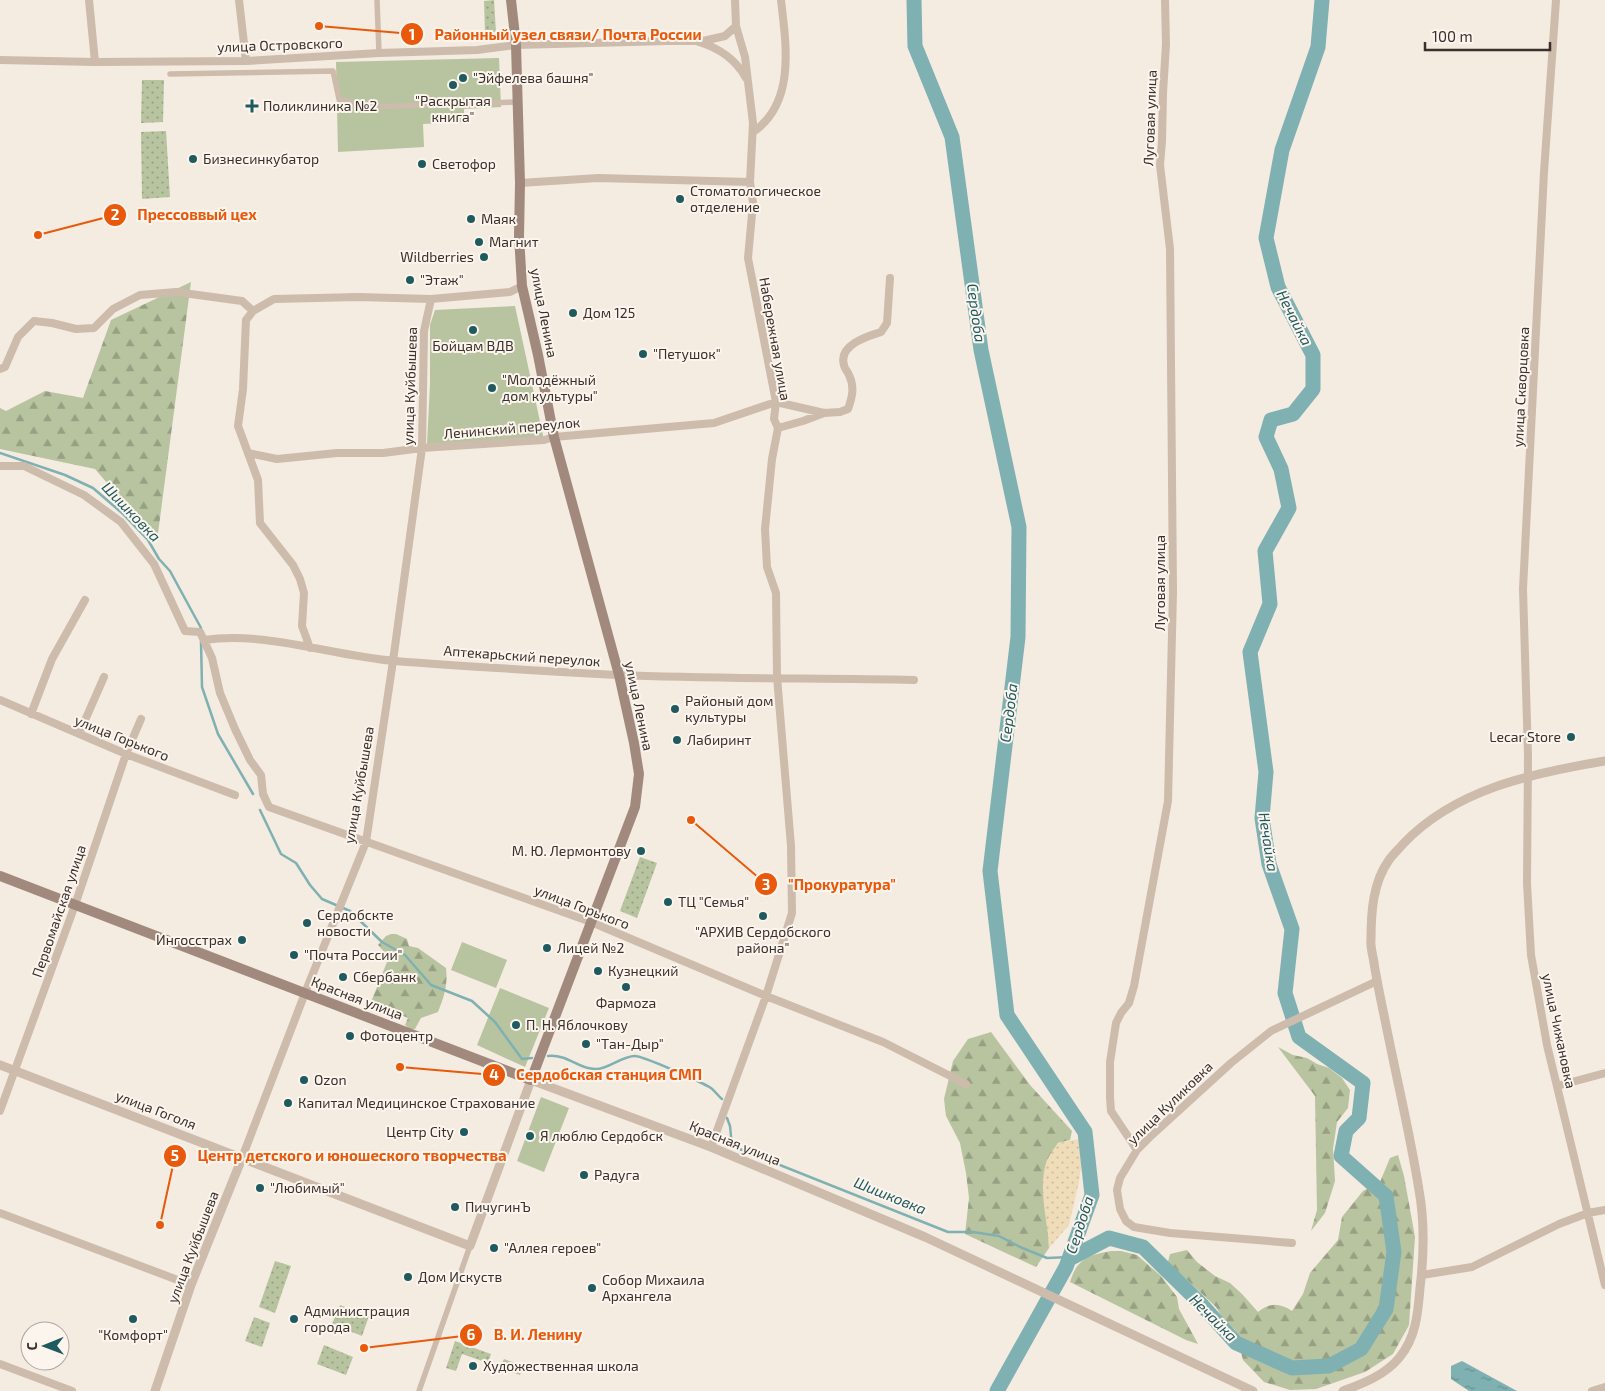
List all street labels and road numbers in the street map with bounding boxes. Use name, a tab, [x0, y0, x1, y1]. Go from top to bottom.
street label: улица Островского	[217, 34, 343, 55]
street label: Луговая улица	[1139, 70, 1160, 166]
street label: улица Ленина	[527, 267, 562, 359]
street label: Набережная улица	[756, 276, 795, 402]
street label: улица Куйбышева	[399, 326, 420, 446]
street label: улица Скворцовка	[1509, 326, 1532, 448]
street label: Ленинский переулок	[443, 413, 581, 442]
street label: Луговая улица	[1151, 535, 1168, 631]
street label: Аптекарьский переулок	[443, 642, 602, 669]
street label: улица Ленина	[622, 660, 657, 752]
street label: улица Горького	[72, 711, 172, 764]
street label: улица Куйбышева	[340, 725, 377, 845]
street label: Первомайская улица	[28, 842, 89, 979]
street label: улица Горького	[532, 881, 632, 932]
street label: Красная улица	[309, 972, 405, 1023]
street label: улица Чижановка	[1539, 972, 1580, 1090]
street label: улица Куликовка	[1123, 1058, 1216, 1148]
street label: улица Гоголя	[113, 1086, 199, 1133]
street label: Красная улица	[687, 1117, 783, 1169]
street label: улица Куйбышева	[163, 1188, 222, 1305]

